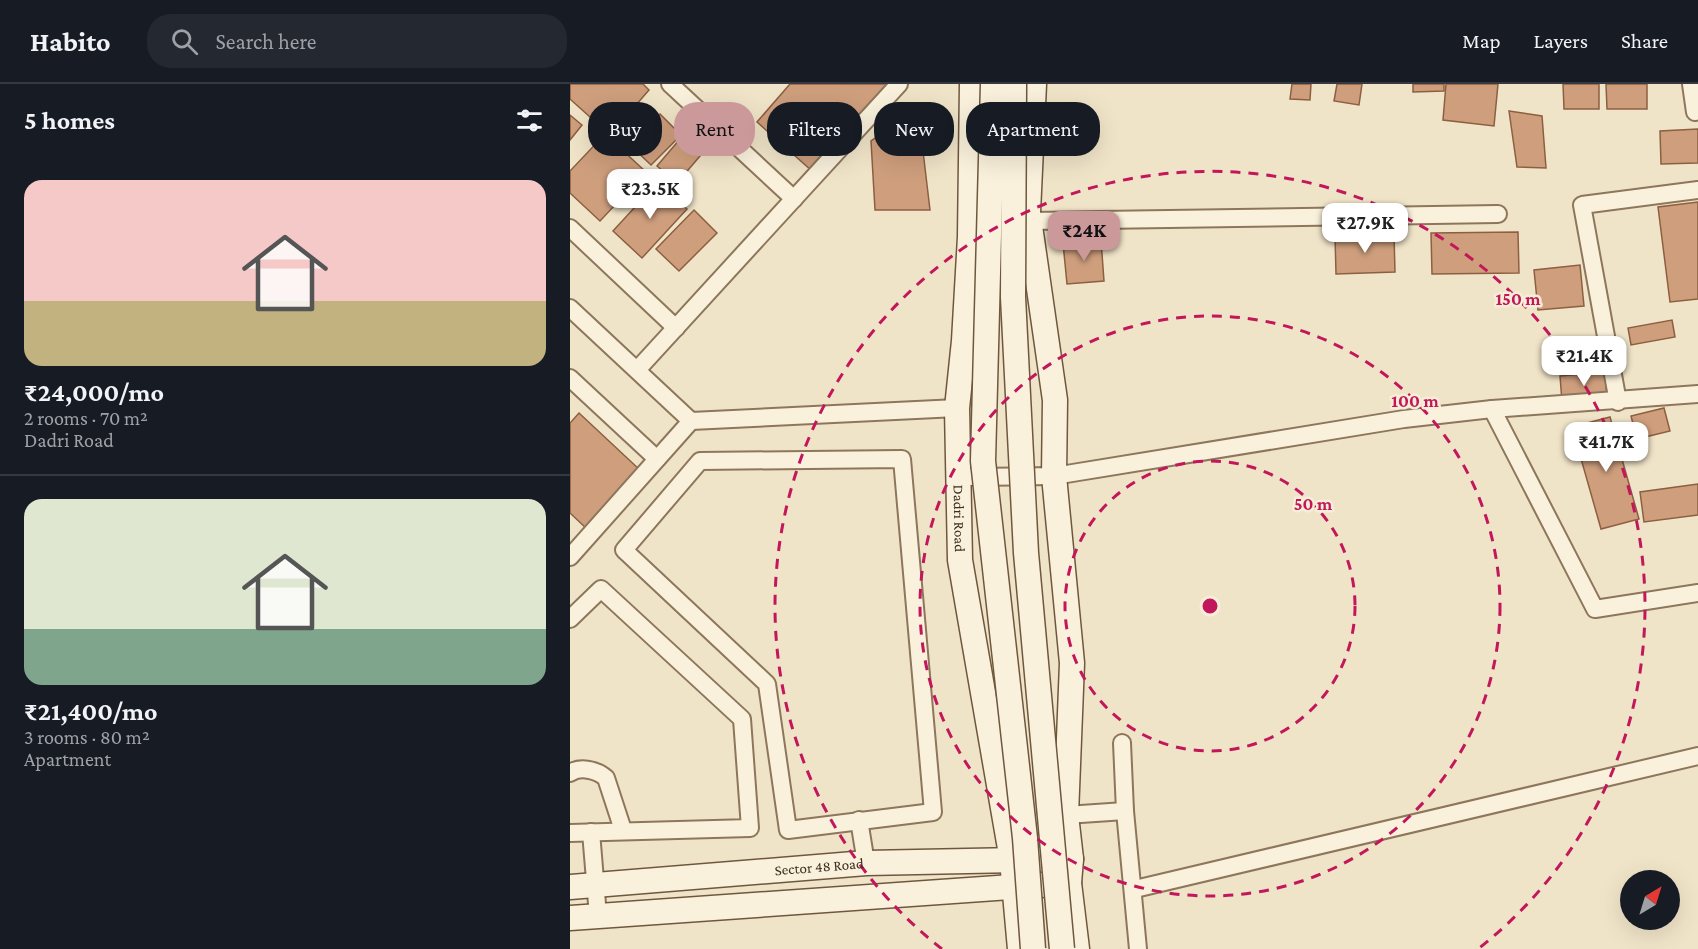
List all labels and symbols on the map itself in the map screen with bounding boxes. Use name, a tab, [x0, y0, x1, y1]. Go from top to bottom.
pin: ₹23.5K	[601, 169, 699, 220]
pin: ₹27.9K	[1316, 203, 1414, 254]
pin: ₹24K	[1048, 211, 1120, 262]
text: 150 m	[1495, 289, 1541, 309]
pin: ₹21.4K	[1535, 336, 1633, 387]
text: 100 m	[1391, 391, 1439, 411]
pin: ₹41.7K	[1557, 422, 1655, 473]
street label: Dadri Road	[951, 485, 968, 552]
text: 50 m	[1294, 494, 1333, 514]
centre of rings	[1200, 596, 1220, 616]
street label: Sector 48 Road	[774, 855, 864, 878]
north arrow	[1620, 870, 1680, 930]

